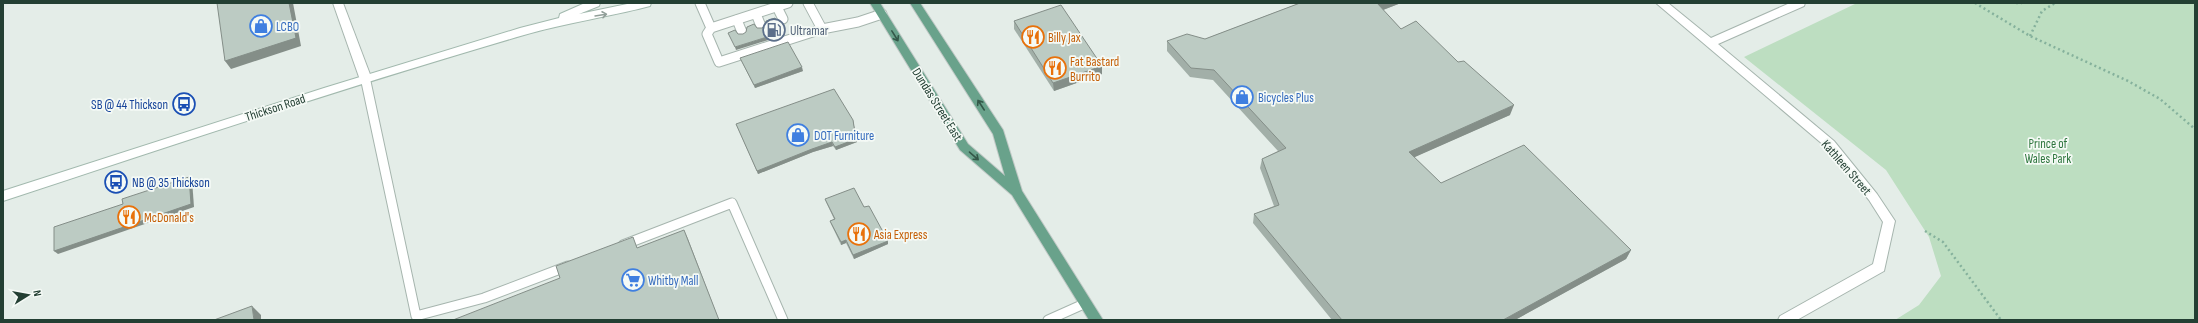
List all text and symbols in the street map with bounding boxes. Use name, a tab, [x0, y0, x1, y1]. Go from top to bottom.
one-way arrow	[594, 11, 607, 19]
shop icon: LCBO	[248, 13, 274, 39]
fuel station icon: Ultramar	[761, 17, 787, 43]
place label: LCBO	[276, 19, 299, 35]
place label: Ultramar	[790, 23, 829, 39]
restaurant icon: Billy Jax	[1020, 24, 1046, 50]
one-way arrow	[891, 30, 899, 41]
place label: Billy Jax	[1048, 30, 1081, 46]
place label: Fat Bastard Burrito	[1070, 54, 1119, 85]
restaurant icon: Fat Bastard Burrito	[1042, 55, 1068, 81]
street label: Dundas Street East	[908, 65, 966, 144]
shop icon: Bicycles Plus	[1229, 84, 1255, 110]
place label: Bicycles Plus	[1258, 90, 1314, 106]
bus stop icon: SB @ 44 Thickson	[171, 91, 197, 117]
street label: Thickson Road	[243, 91, 307, 125]
place label: SB @ 44 Thickson	[91, 97, 168, 113]
one-way arrow	[977, 100, 985, 111]
shop icon: DOT Furniture	[785, 122, 811, 148]
place label: DOT Furniture	[814, 128, 874, 144]
park label: Prince of Wales Park	[2025, 136, 2071, 167]
street label: Kathleen Street	[1818, 137, 1875, 199]
one-way arrow	[969, 151, 979, 160]
bus stop icon: NB @ 35 Thickson	[103, 169, 129, 195]
place label: NB @ 35 Thickson	[132, 175, 210, 191]
restaurant icon: McDonald's	[116, 204, 142, 230]
place label: McDonald's	[144, 210, 194, 226]
restaurant icon: Asia Express	[846, 221, 872, 247]
place label: Asia Express	[873, 227, 928, 243]
supermarket icon: Whitby Mall	[620, 267, 646, 293]
place label: Whitby Mall	[648, 273, 698, 289]
north arrow	[8, 275, 48, 315]
text: N	[30, 289, 44, 297]

